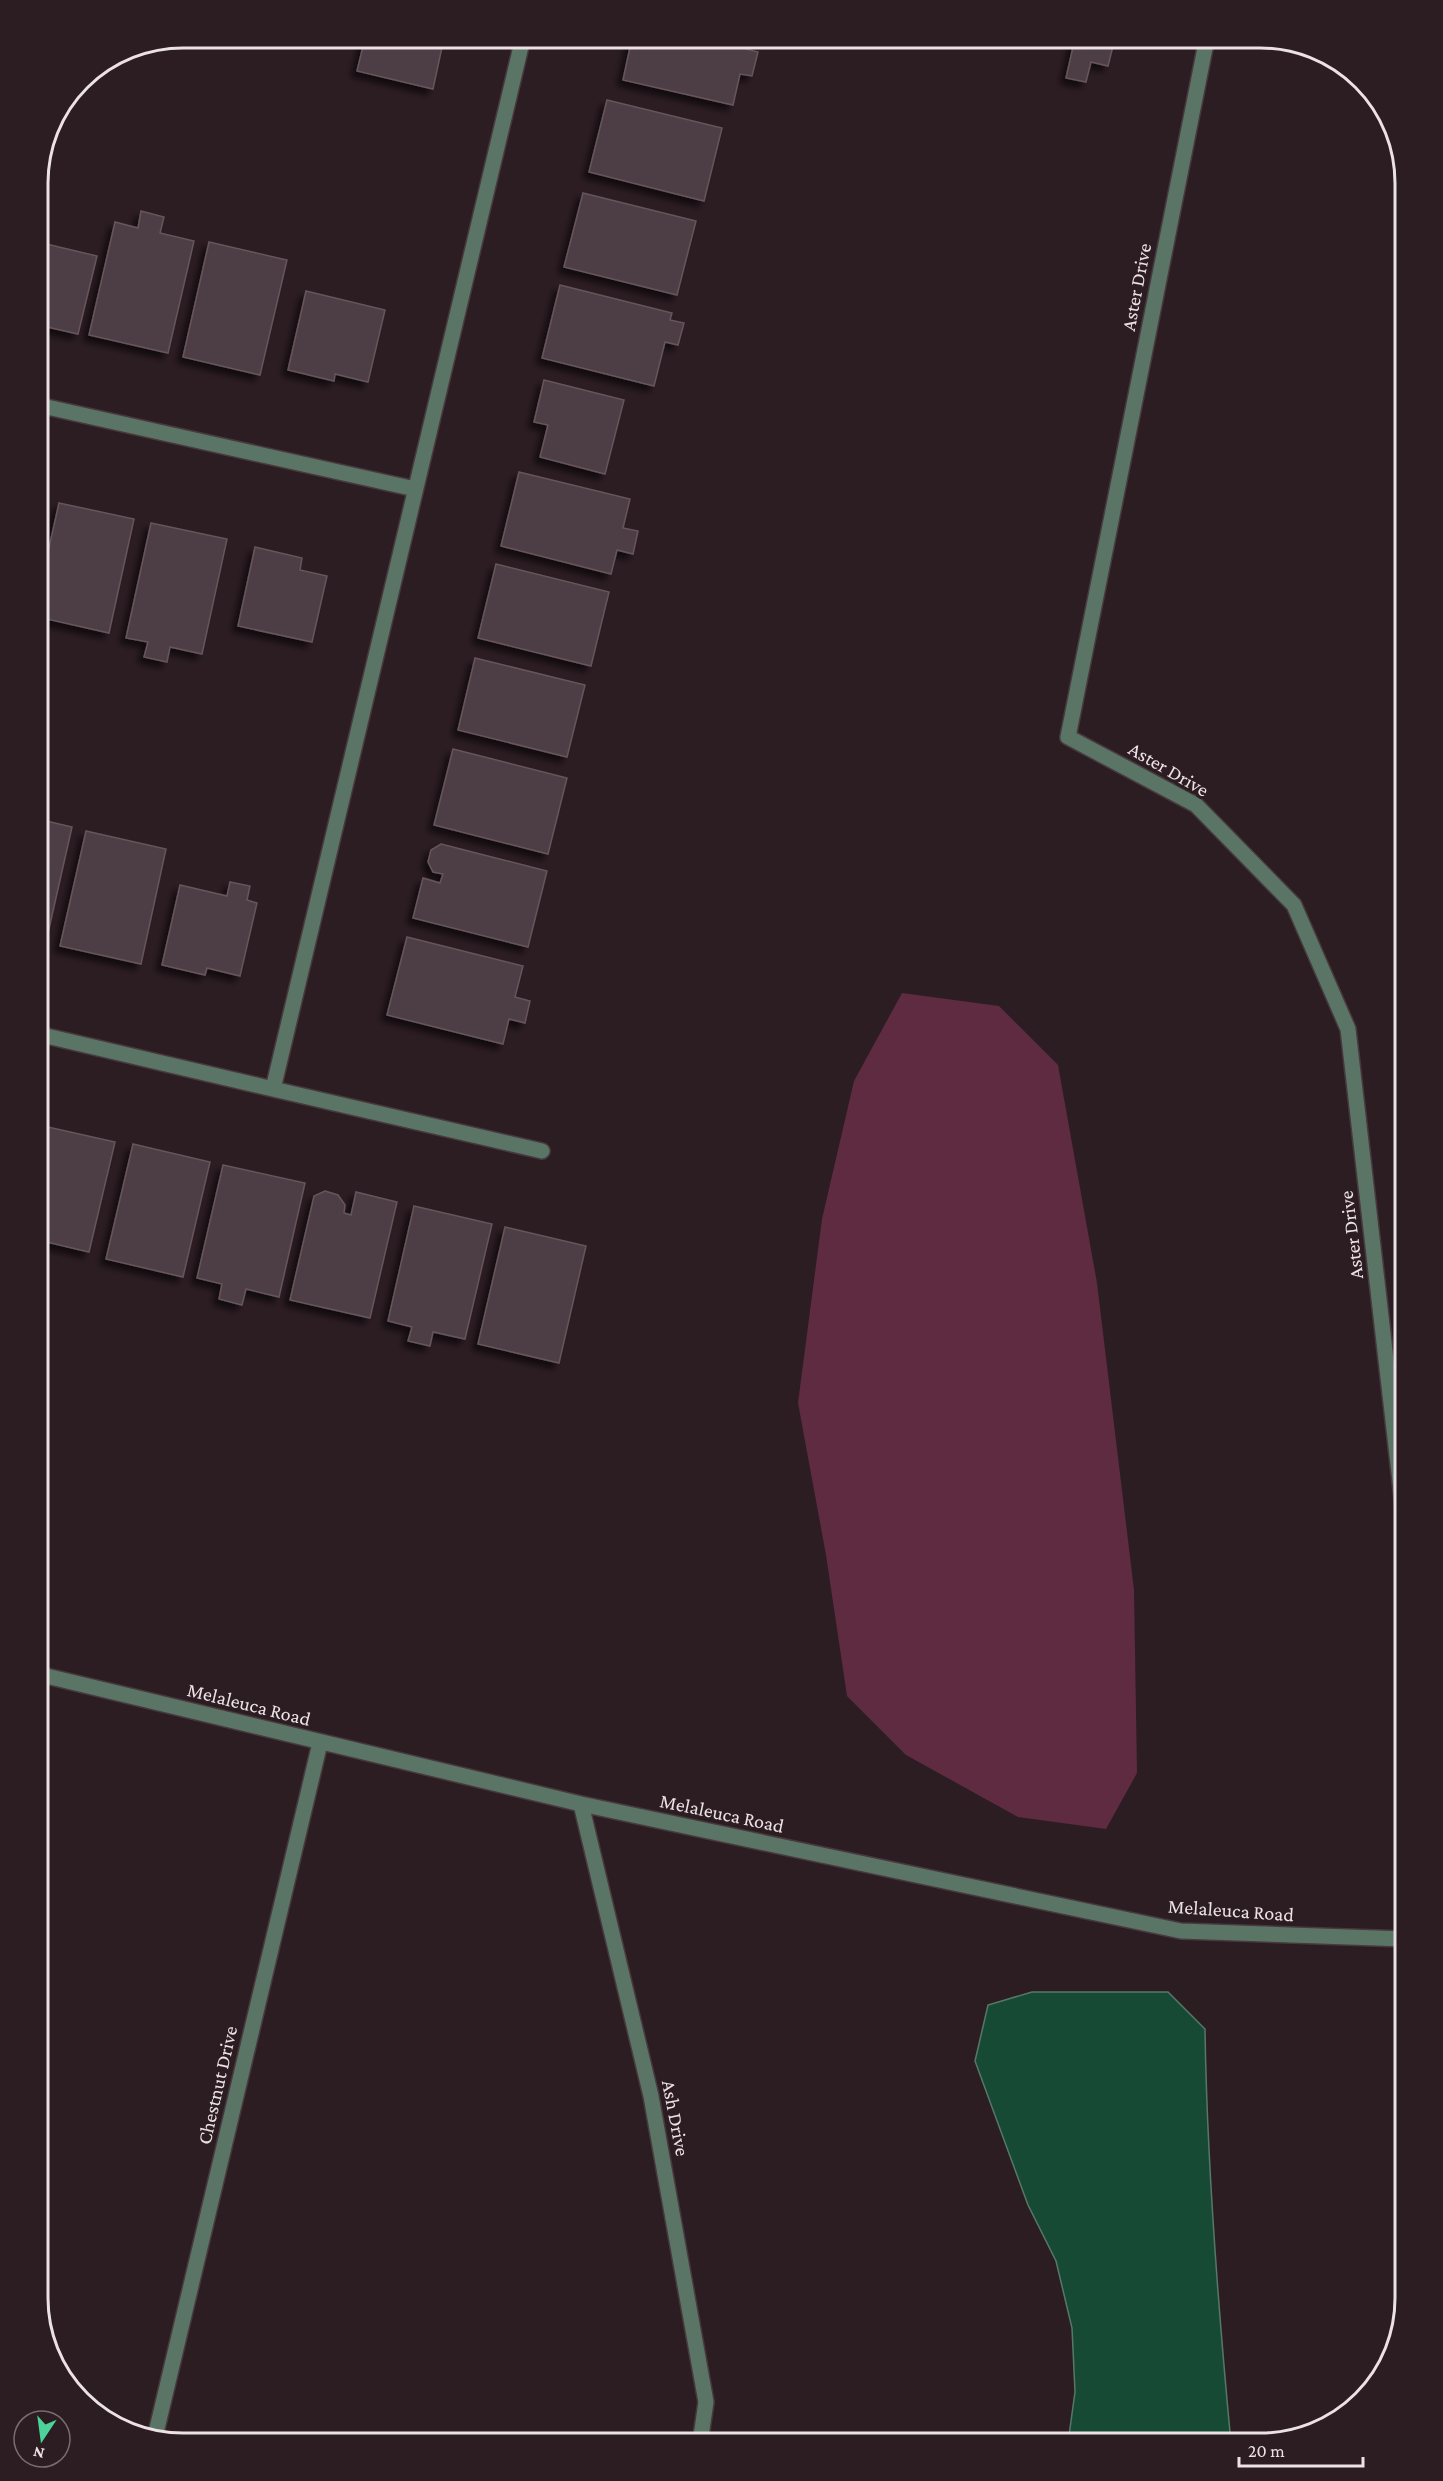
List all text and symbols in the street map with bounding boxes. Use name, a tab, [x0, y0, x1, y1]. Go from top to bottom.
street label: Aster Drive	[1117, 241, 1155, 333]
street label: Aster Drive	[1125, 737, 1213, 801]
street label: Aster Drive	[1335, 1189, 1367, 1280]
street label: Melaleuca Road	[185, 1678, 313, 1730]
street label: Melaleuca Road	[658, 1789, 787, 1837]
street label: Melaleuca Road	[1167, 1895, 1295, 1925]
street label: Chestnut Drive	[193, 2023, 241, 2146]
street label: Ash Drive	[658, 2078, 694, 2158]
north arrow	[12, 2409, 72, 2469]
scale bar	[1239, 2430, 1364, 2468]
text: 20 m	[1248, 2441, 1285, 2461]
text: N	[31, 2444, 46, 2463]

